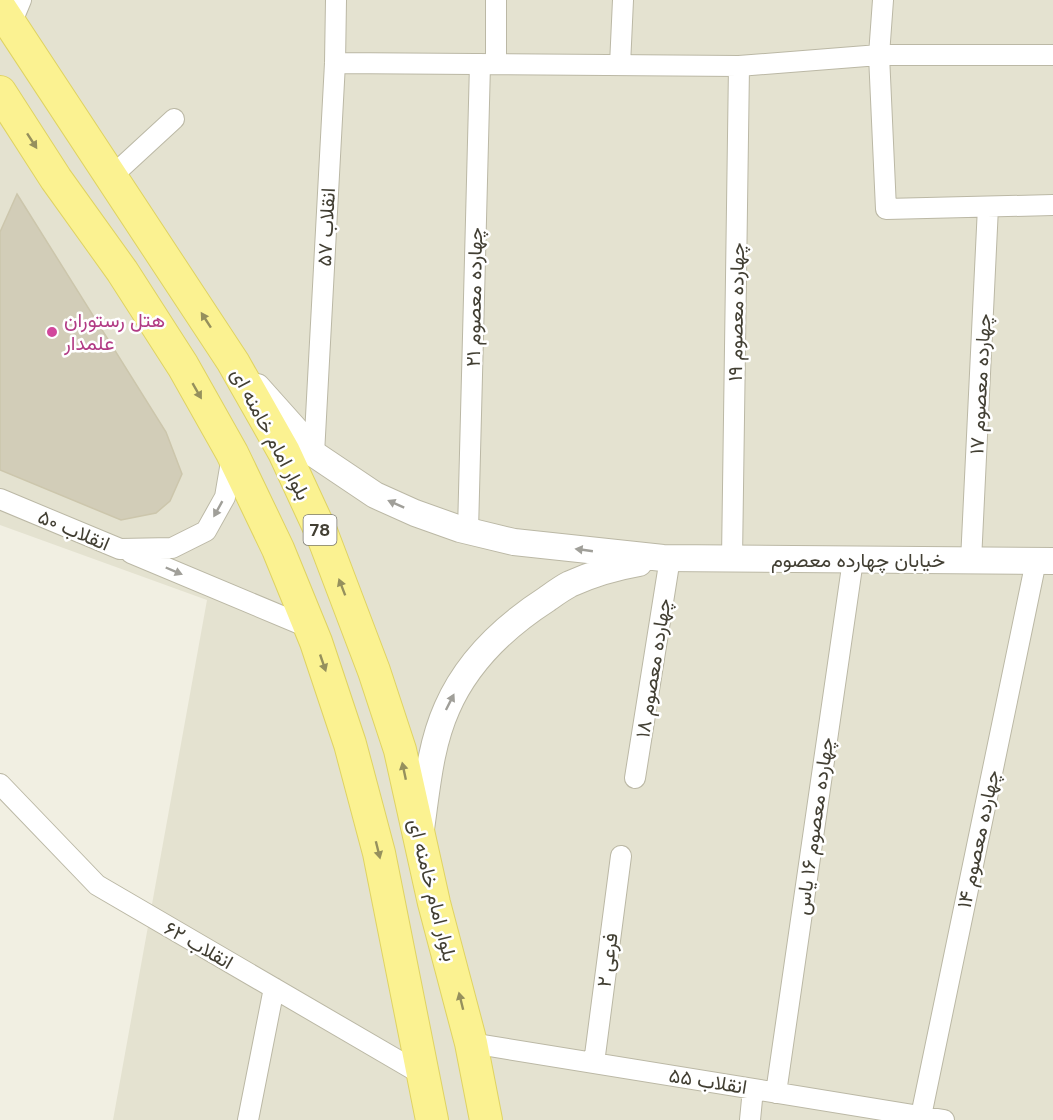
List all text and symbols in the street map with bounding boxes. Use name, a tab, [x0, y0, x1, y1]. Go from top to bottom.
one-way arrow	[26, 133, 37, 149]
street label: انقلاب ۵۷	[311, 187, 341, 267]
street label: چهارده معصوم ۲۱	[460, 227, 489, 367]
street label: چهارده معصوم ۱۹	[722, 242, 751, 382]
place label: هتل رستوران علمدار	[63, 307, 165, 356]
one-way arrow	[201, 312, 212, 328]
street label: چهارده معصوم ۱۷	[963, 313, 998, 455]
marker: هتل رستوران علمدار	[45, 325, 59, 339]
street label: بلوار امام خامنه ای	[225, 363, 317, 505]
one-way arrow	[192, 383, 202, 400]
one-way arrow	[387, 500, 404, 509]
one-way arrow	[213, 501, 223, 518]
street label: انقلاب ۵۰	[34, 503, 114, 557]
road number: 78	[304, 515, 336, 545]
one-way arrow	[575, 545, 594, 555]
street label: خیابان چهارده معصوم	[771, 547, 945, 574]
one-way arrow	[165, 567, 183, 576]
one-way arrow	[337, 577, 347, 595]
street label: چهارده معصوم ۱۸	[629, 596, 678, 740]
one-way arrow	[318, 654, 328, 672]
one-way arrow	[446, 693, 455, 710]
street label: چهارده معصوم ۱۶ یاس	[789, 735, 840, 917]
one-way arrow	[399, 761, 408, 780]
street label: چهارده معصوم ۱۴	[951, 767, 1006, 911]
street label: بلوار امام خامنه ای	[403, 816, 463, 964]
one-way arrow	[374, 840, 384, 859]
street label: انقلاب ۶۲	[160, 915, 238, 975]
street label: فرعی ۲	[590, 931, 624, 989]
one-way arrow	[455, 992, 465, 1010]
street label: انقلاب ۵۵	[667, 1062, 749, 1100]

